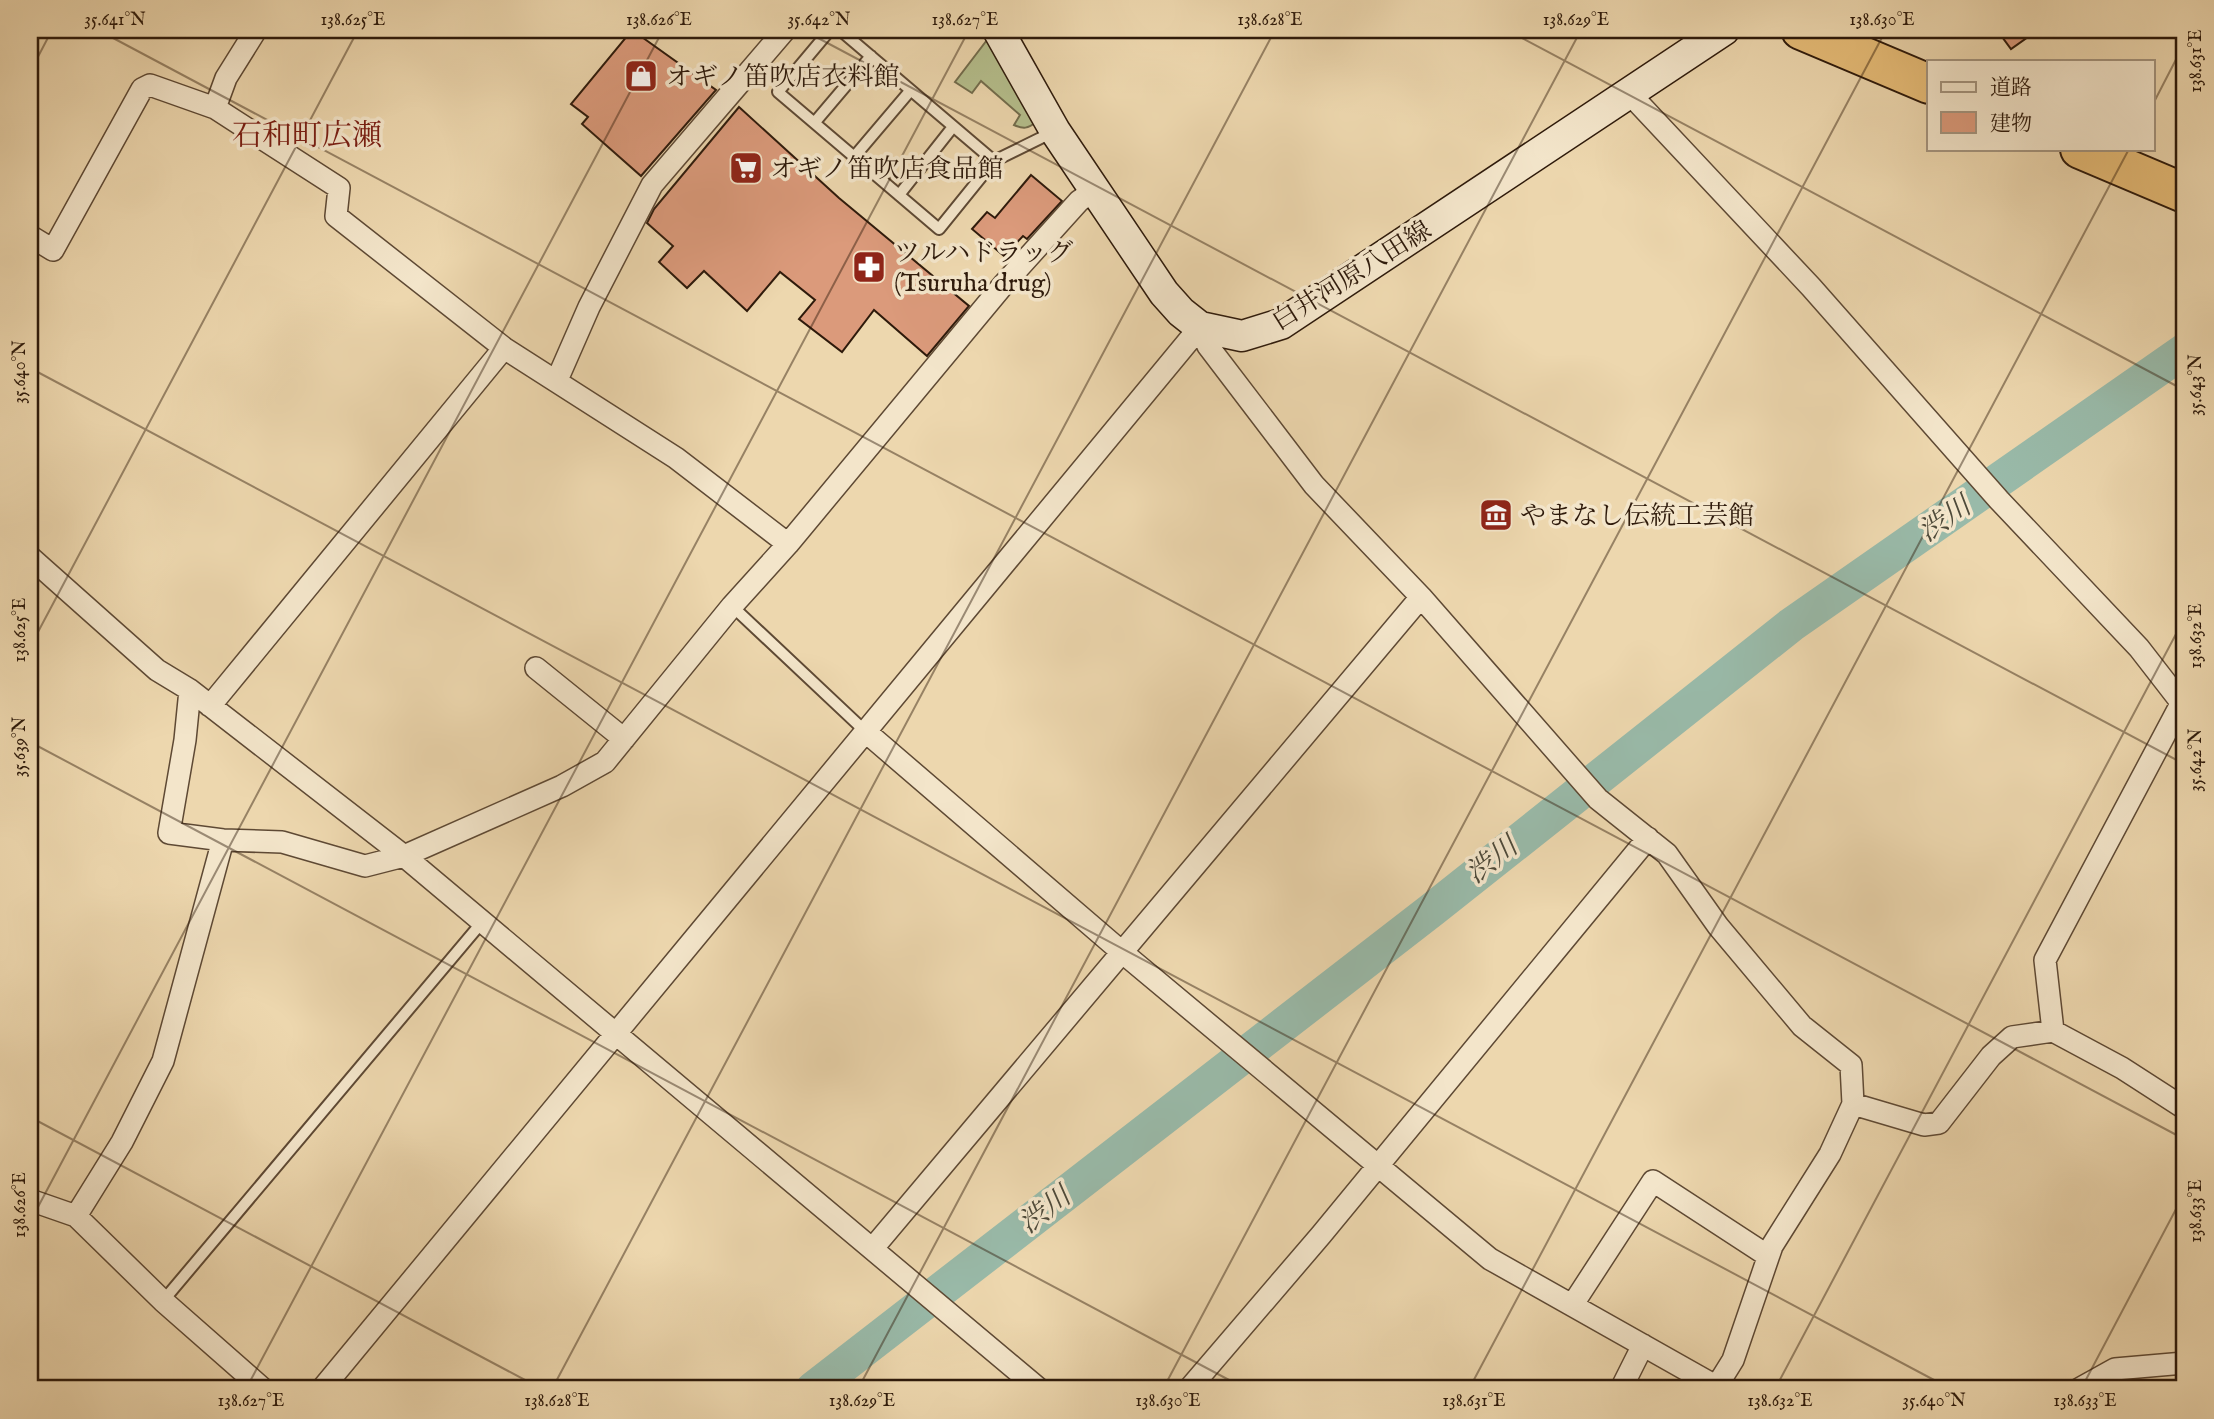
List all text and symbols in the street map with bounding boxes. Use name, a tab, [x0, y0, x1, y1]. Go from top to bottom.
text: 35.641°N	[84, 9, 146, 32]
text: 138.625°E	[320, 9, 386, 32]
text: 138.626°E	[626, 9, 692, 32]
text: 35.642°N	[787, 9, 851, 32]
text: 138.627°E	[932, 9, 998, 32]
text: 138.628°E	[1237, 9, 1303, 32]
text: 138.629°E	[1543, 9, 1609, 32]
text: 138.630°E	[1849, 9, 1915, 32]
text: 138.631°E	[2185, 29, 2208, 93]
shop icon: オギノ笛吹店衣料館	[622, 57, 660, 95]
legend	[1927, 60, 2154, 150]
place label: オギノ笛吹店衣料館	[666, 61, 899, 94]
text: 道路	[1990, 75, 2032, 102]
text: 建物	[1990, 111, 2032, 138]
district label: 石和町広瀬	[232, 118, 382, 156]
supermarket icon: オギノ笛吹店食品館	[727, 149, 765, 187]
place label: オギノ笛吹店食品館	[770, 153, 1003, 186]
street label: 白井河原八田線	[1266, 214, 1438, 338]
place label: ツルハドラッグ (Tsuruha drug)	[894, 237, 1073, 300]
pharmacy icon: ツルハドラッグ (Tsuruha drug)	[850, 248, 888, 286]
text: 35.640°N	[9, 340, 32, 404]
text: 35.643°N	[2185, 354, 2208, 416]
water label: 渋川	[1912, 488, 1981, 550]
museum icon: やまなし伝統工芸館	[1477, 496, 1515, 534]
place label: やまなし伝統工芸館	[1520, 500, 1754, 533]
text: 138.625°E	[9, 597, 32, 663]
text: 138.632°E	[2185, 603, 2208, 669]
text: 35.639°N	[9, 716, 32, 777]
text: 35.642°N	[2185, 728, 2208, 792]
water label: 渋川	[1460, 828, 1528, 892]
text: 138.626°E	[9, 1172, 32, 1238]
water label: 渋川	[1013, 1178, 1081, 1242]
text: 138.633°E	[2185, 1179, 2208, 1243]
text: 138.627°E	[218, 1390, 284, 1413]
text: 138.628°E	[524, 1390, 590, 1413]
text: 138.629°E	[829, 1390, 895, 1413]
text: 138.630°E	[1135, 1390, 1201, 1413]
text: 138.631°E	[1442, 1390, 1506, 1413]
text: 138.632°E	[1747, 1390, 1813, 1413]
text: 35.640°N	[1902, 1390, 1966, 1413]
text: 138.633°E	[2053, 1390, 2117, 1413]

